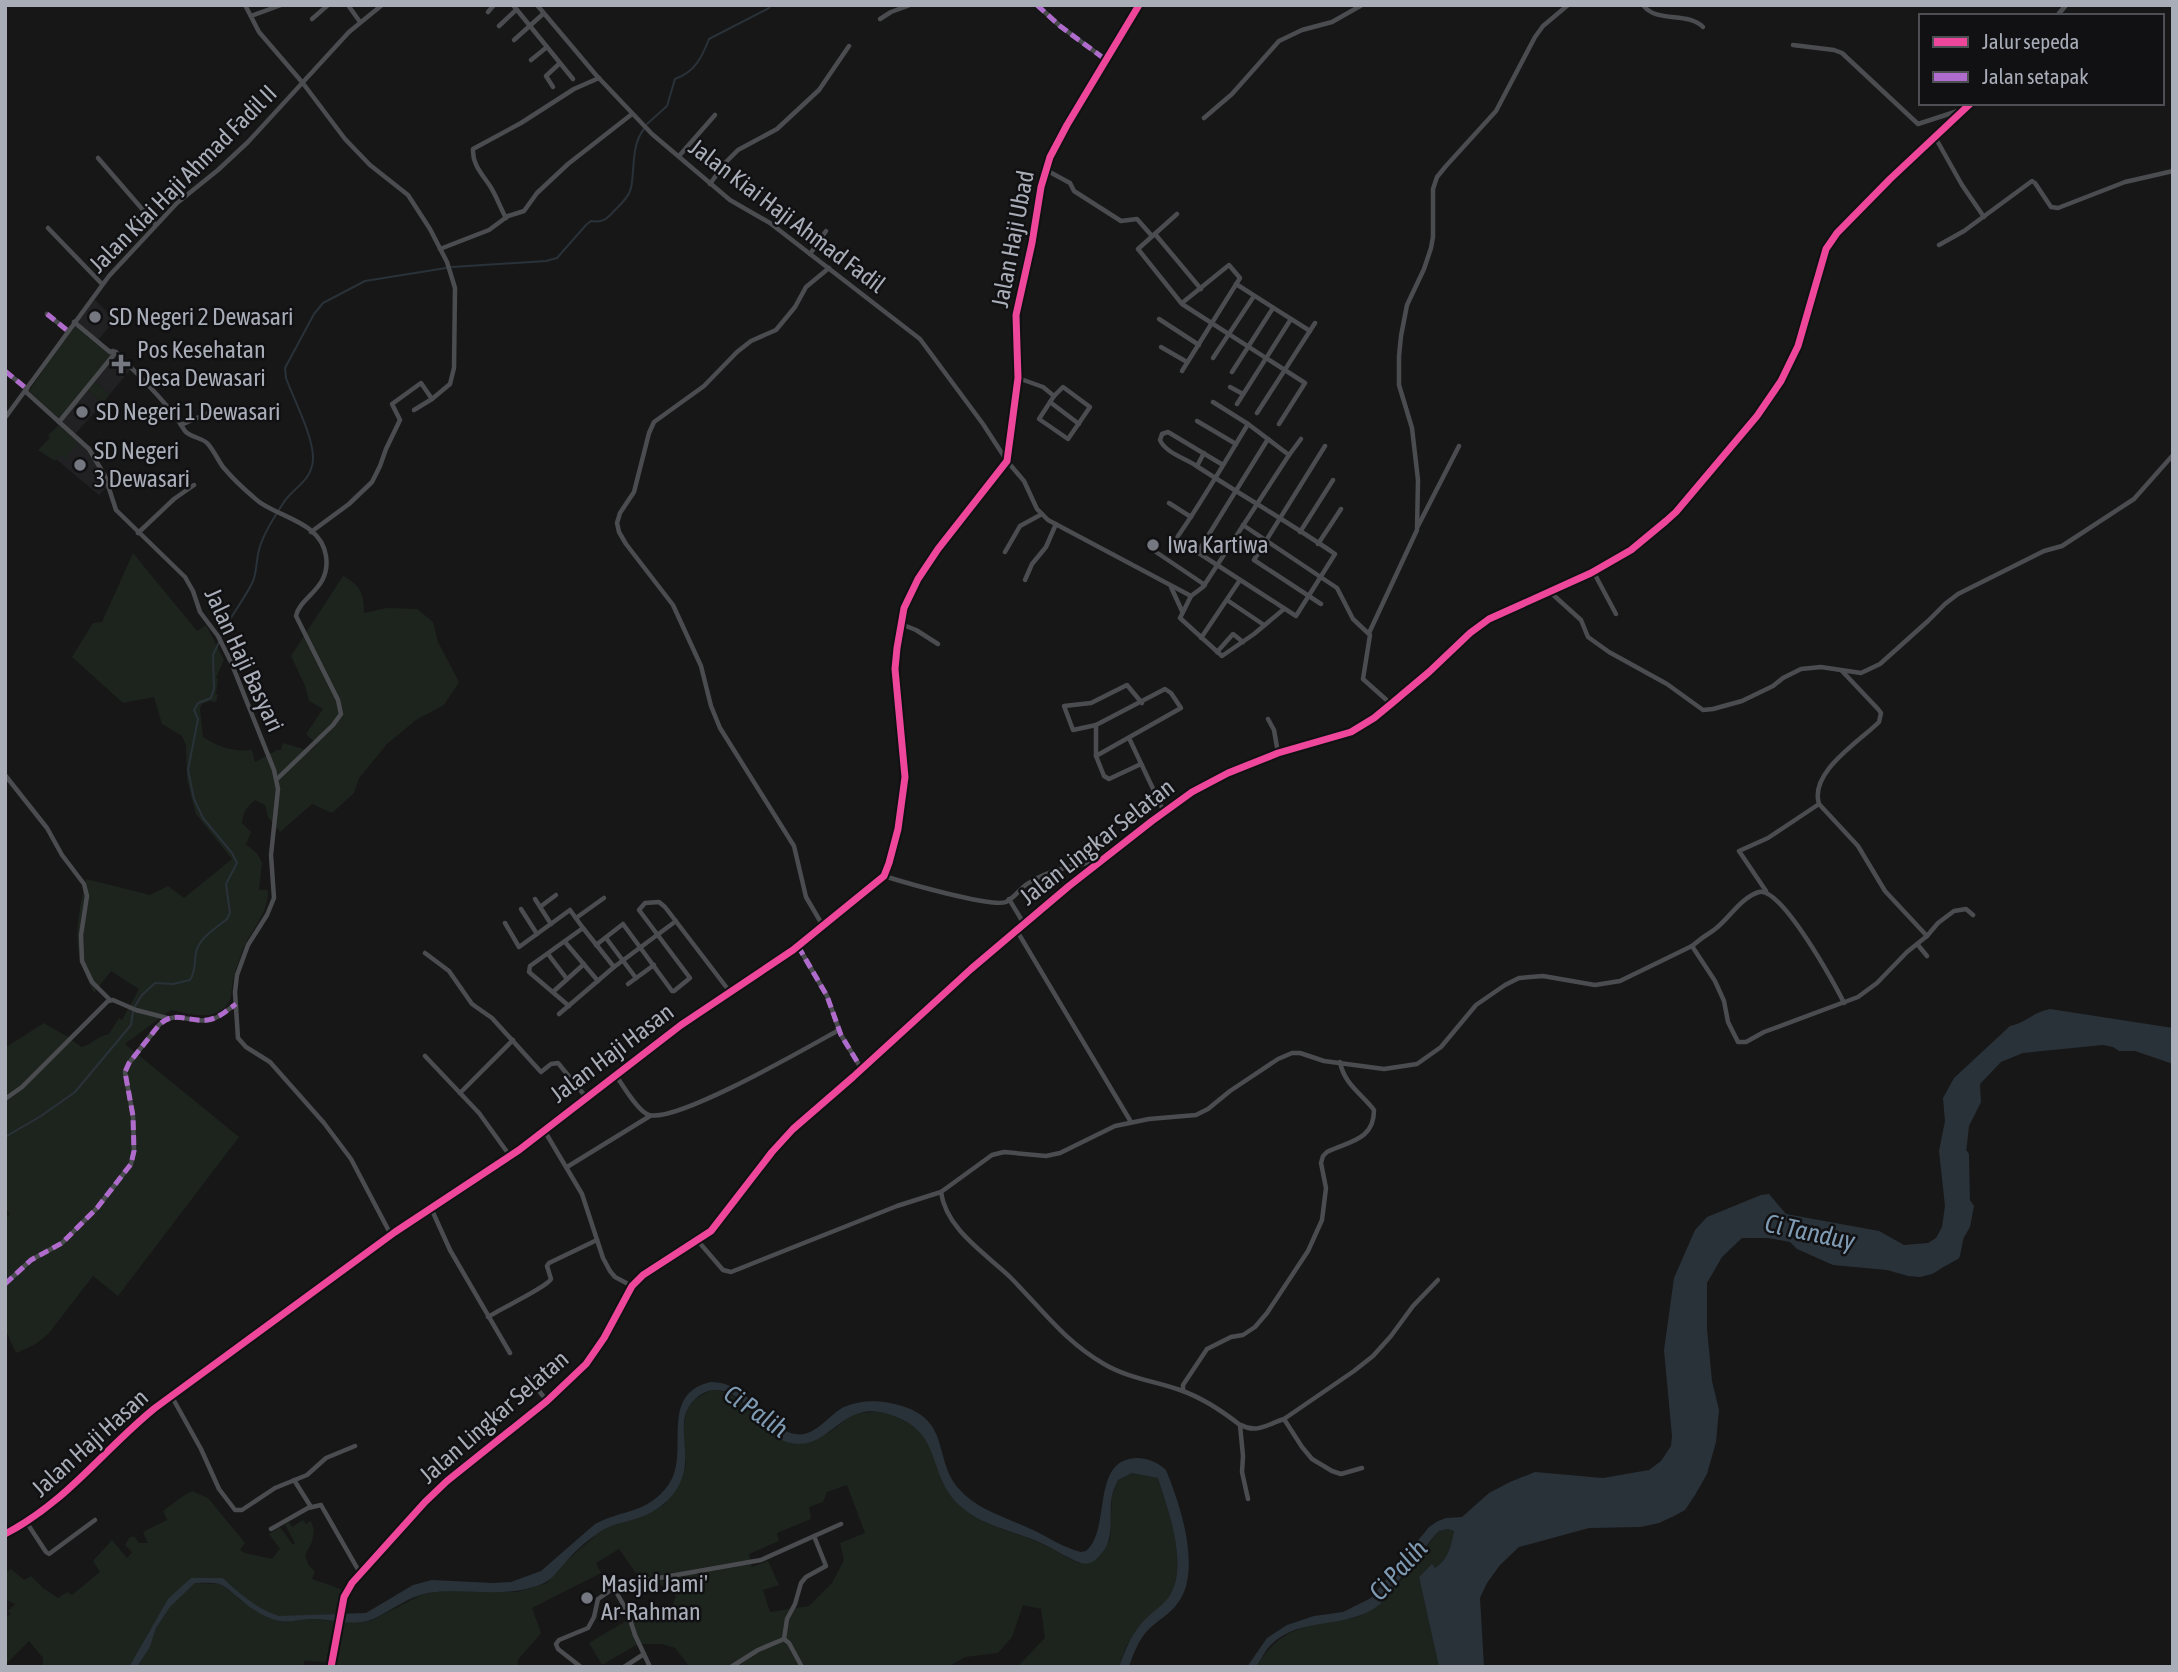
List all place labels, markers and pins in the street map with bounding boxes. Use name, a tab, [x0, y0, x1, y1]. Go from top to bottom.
place label: SD Negeri 2 Dewasari	[109, 303, 294, 330]
marker: SD Negeri 2 Dewasari	[87, 309, 103, 325]
place label: Pos Kesehatan Desa Dewasari	[137, 336, 266, 391]
marker: Pos Kesehatan Desa Dewasari	[111, 354, 131, 374]
place label: SD Negeri 1 Dewasari	[96, 398, 281, 425]
marker: SD Negeri 1 Dewasari	[74, 404, 90, 420]
place label: SD Negeri 3 Dewasari	[94, 437, 190, 492]
marker: SD Negeri 3 Dewasari	[72, 457, 88, 473]
place label: Iwa Kartiwa	[1167, 531, 1269, 558]
marker: Iwa Kartiwa	[1145, 537, 1161, 553]
place label: Masjid Jami' Ar-Rahman	[601, 1570, 708, 1625]
marker: Masjid Jami' Ar-Rahman	[579, 1590, 595, 1606]

